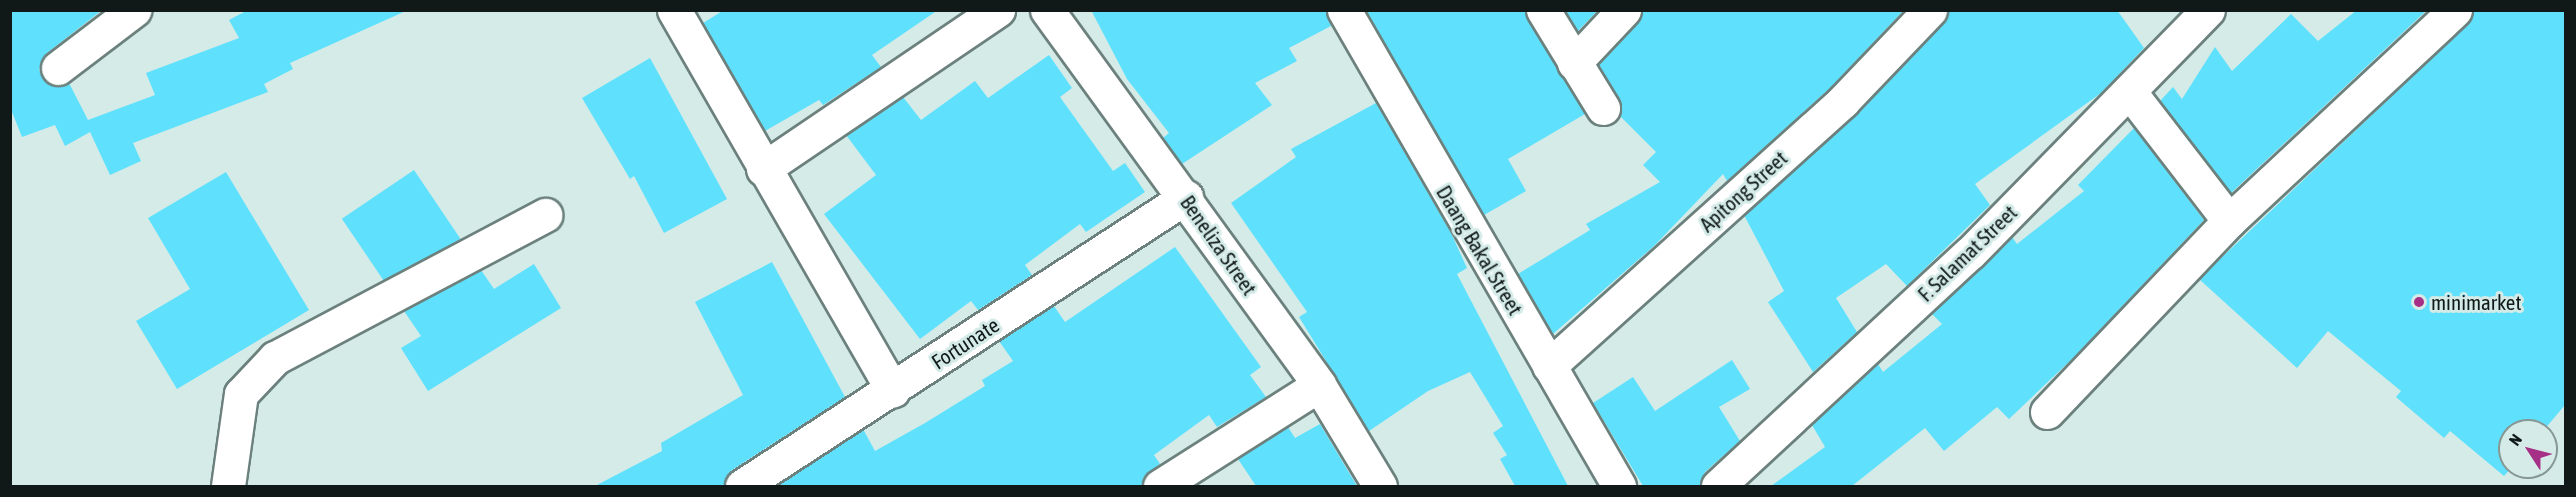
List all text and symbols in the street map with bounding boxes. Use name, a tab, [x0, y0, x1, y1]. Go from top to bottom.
street label: Apitong Street	[1694, 145, 1792, 237]
street label: Daang Bakal Street	[1431, 181, 1529, 319]
street label: Beneliza Street	[1175, 190, 1263, 300]
street label: F. Salamat Street	[1912, 200, 2022, 306]
place label: minimarket	[2431, 289, 2521, 315]
marker: minimarket	[2412, 295, 2426, 309]
street label: Fortunate	[927, 312, 1003, 374]
north arrow	[2498, 419, 2558, 479]
text: N	[2505, 430, 2525, 449]

